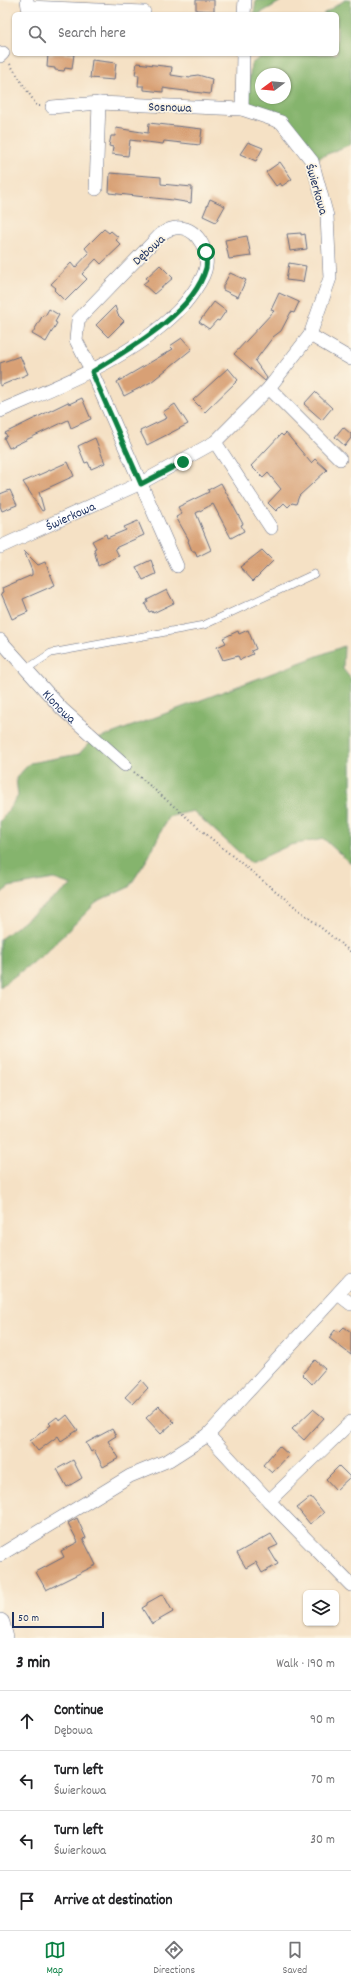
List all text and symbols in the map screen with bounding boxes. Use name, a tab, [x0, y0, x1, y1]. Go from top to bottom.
search box	[12, 12, 339, 56]
icon: search	[26, 23, 48, 45]
text: Search here	[58, 23, 126, 45]
north arrow	[255, 68, 291, 104]
street label: Sosnowa	[148, 98, 193, 119]
street label: Świerkowa	[299, 162, 332, 218]
street label: Dębowa	[129, 230, 171, 271]
route start	[197, 243, 215, 261]
route end	[174, 453, 192, 471]
street label: Świerkowa	[43, 498, 100, 537]
street label: Klonowa	[37, 686, 80, 730]
map controls	[303, 1590, 339, 1626]
button: layers	[303, 1590, 339, 1626]
scale bar	[12, 1610, 104, 1629]
text: 50 m	[18, 1611, 39, 1627]
text: 3 min	[16, 1652, 50, 1676]
text: Walk · 190 m	[276, 1655, 335, 1674]
text: Continue	[54, 1700, 103, 1722]
icon: ahead	[16, 1710, 38, 1732]
text: 90 m	[310, 1711, 335, 1730]
text: Dębowa	[54, 1722, 92, 1741]
text: Turn left	[54, 1760, 103, 1782]
icon: left	[16, 1770, 38, 1792]
text: 70 m	[311, 1771, 335, 1790]
text: Świerkowa	[54, 1782, 106, 1801]
text: Turn left	[54, 1820, 103, 1842]
icon: left	[16, 1830, 38, 1852]
text: 30 m	[310, 1831, 335, 1850]
text: Świerkowa	[54, 1842, 106, 1861]
icon: arrive	[16, 1890, 38, 1912]
text: Arrive at destination	[54, 1890, 172, 1912]
tab: Map	[44, 1939, 66, 1979]
tab: Directions	[153, 1939, 195, 1979]
tab: Saved	[283, 1939, 307, 1979]

